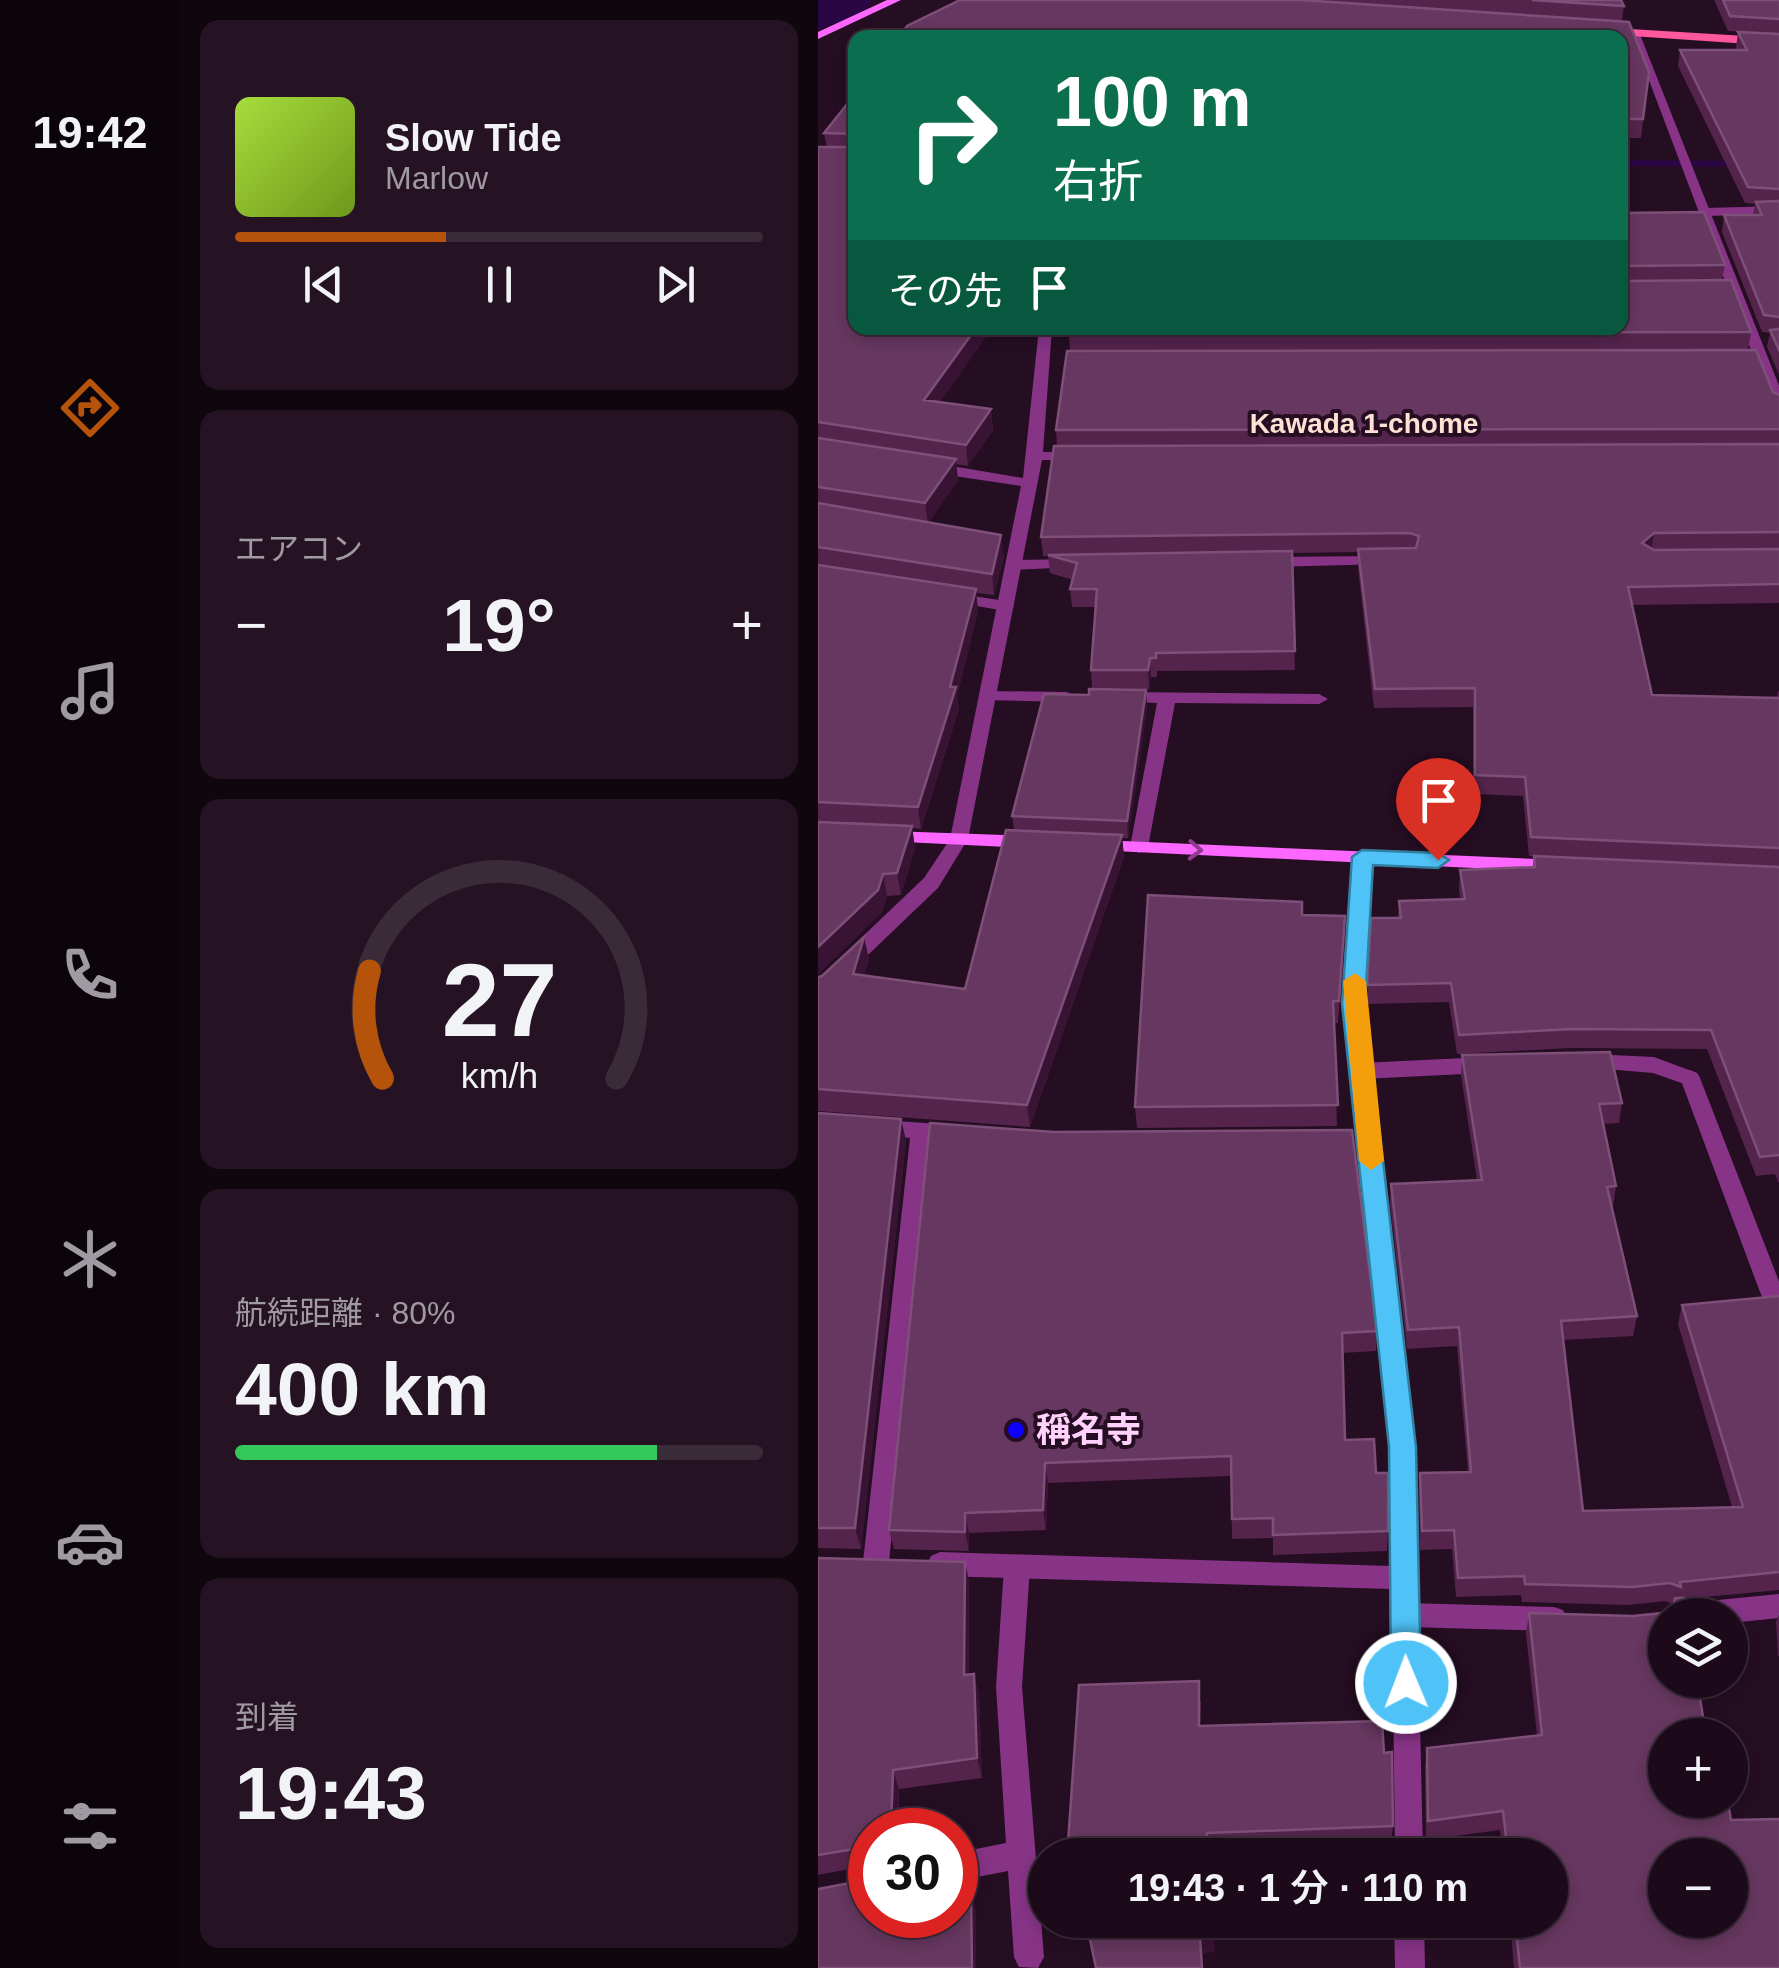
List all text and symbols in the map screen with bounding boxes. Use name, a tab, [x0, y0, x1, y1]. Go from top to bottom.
text: 100 m	[1053, 63, 1251, 141]
icon: right	[888, 70, 1018, 200]
text: 19:42	[32, 107, 148, 158]
text: Slow Tide	[385, 117, 562, 159]
text: 右折	[1053, 156, 1143, 207]
text: Marlow	[385, 160, 488, 196]
icon: previous	[296, 257, 351, 312]
icon: pause	[472, 257, 527, 312]
icon: next	[648, 257, 703, 312]
icon: arrive	[1022, 260, 1077, 315]
text: その先	[888, 270, 1002, 312]
icon: directions	[55, 373, 125, 443]
district label: Kawada 1-chome	[1250, 408, 1478, 439]
text: エアコン	[235, 531, 363, 567]
text: 19°	[442, 583, 556, 667]
text: −	[235, 594, 267, 656]
text: +	[731, 594, 763, 656]
icon: music	[55, 656, 125, 726]
pin	[1396, 758, 1481, 861]
icon: arrive	[1411, 773, 1466, 828]
one-way arrow	[1188, 839, 1204, 860]
icon: phone	[55, 940, 125, 1010]
text: 27	[441, 942, 557, 1058]
text: km/h	[460, 1056, 538, 1096]
icon: climate	[55, 1224, 125, 1294]
text: 航続距離 · 80%	[235, 1295, 456, 1331]
text: 400 km	[235, 1347, 489, 1431]
place label: 稱名寺	[1036, 1410, 1141, 1449]
marker: 稱名寺	[1005, 1419, 1027, 1441]
icon: car	[55, 1507, 125, 1577]
map controls	[1648, 1598, 1748, 1938]
button: layers	[1648, 1598, 1748, 1698]
position arrow	[1354, 1631, 1458, 1735]
text: 到着	[235, 1699, 299, 1735]
button: +	[1648, 1718, 1748, 1818]
text: 19:43	[235, 1751, 427, 1835]
icon: filters	[55, 1791, 125, 1861]
speed limit sign: 30	[848, 1808, 978, 1938]
button: −	[1648, 1838, 1748, 1938]
text: 19:43 · 1 分 · 110 m	[1128, 1867, 1468, 1909]

